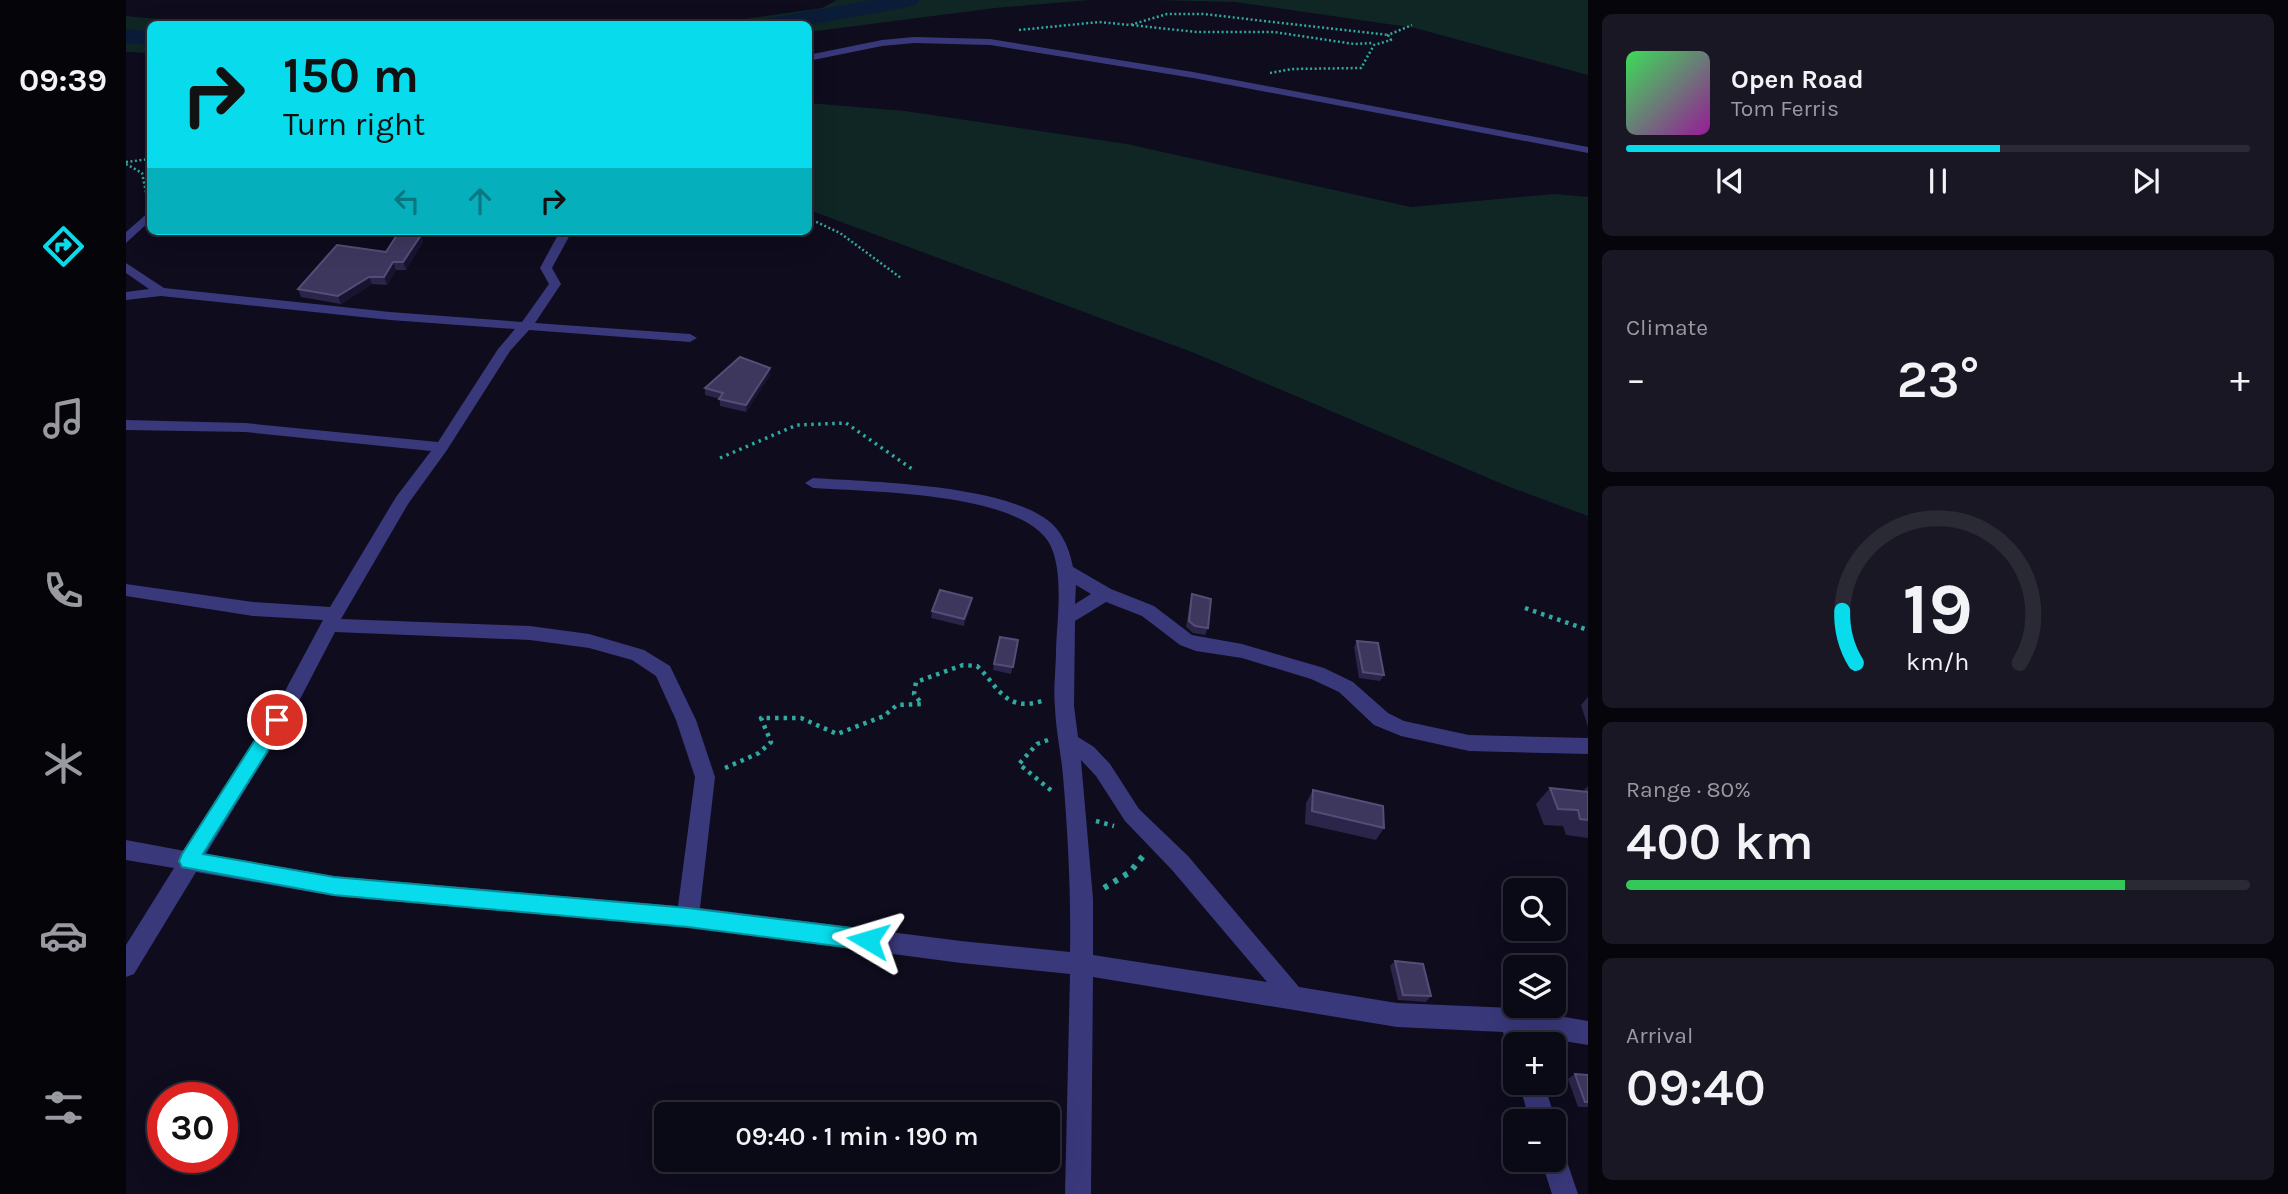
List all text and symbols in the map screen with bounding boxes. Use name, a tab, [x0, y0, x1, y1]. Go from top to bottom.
text: 150 m	[283, 47, 419, 104]
icon: right	[168, 49, 259, 140]
text: 09:39	[19, 62, 107, 99]
text: Open Road	[1731, 64, 1864, 95]
text: Tom Ferris	[1731, 95, 1839, 122]
text: Turn right	[283, 106, 425, 143]
icon: previous	[1711, 162, 1749, 200]
icon: pause	[1919, 162, 1957, 200]
icon: next	[2127, 162, 2165, 200]
icon: left	[388, 182, 426, 220]
icon: ahead	[461, 182, 499, 220]
icon: right	[534, 182, 572, 220]
icon: directions	[39, 222, 88, 271]
text: Climate	[1626, 314, 1708, 341]
text: 23°	[1897, 349, 1979, 410]
text: −	[1626, 357, 1646, 402]
text: +	[2230, 357, 2250, 402]
icon: music	[39, 394, 88, 443]
icon: phone	[39, 566, 88, 615]
text: 19	[1903, 566, 1973, 651]
text: km/h	[1906, 647, 1970, 676]
pin	[247, 690, 307, 750]
icon: arrive	[258, 701, 296, 739]
icon: climate	[39, 739, 88, 788]
text: Range · 80%	[1626, 776, 1751, 803]
text: 400 km	[1626, 811, 1814, 872]
map controls	[1503, 878, 1566, 1172]
button: search	[1503, 878, 1566, 941]
position arrow	[831, 903, 905, 977]
icon: car	[39, 911, 88, 960]
button: layers	[1503, 955, 1566, 1018]
text: Arrival	[1626, 1022, 1693, 1049]
button: +	[1503, 1032, 1566, 1095]
text: 09:40	[1626, 1057, 1766, 1118]
speed limit sign: 30	[147, 1082, 238, 1173]
icon: filters	[39, 1083, 88, 1132]
button: −	[1503, 1109, 1566, 1172]
text: 09:40 · 1 min · 190 m	[736, 1121, 978, 1152]

